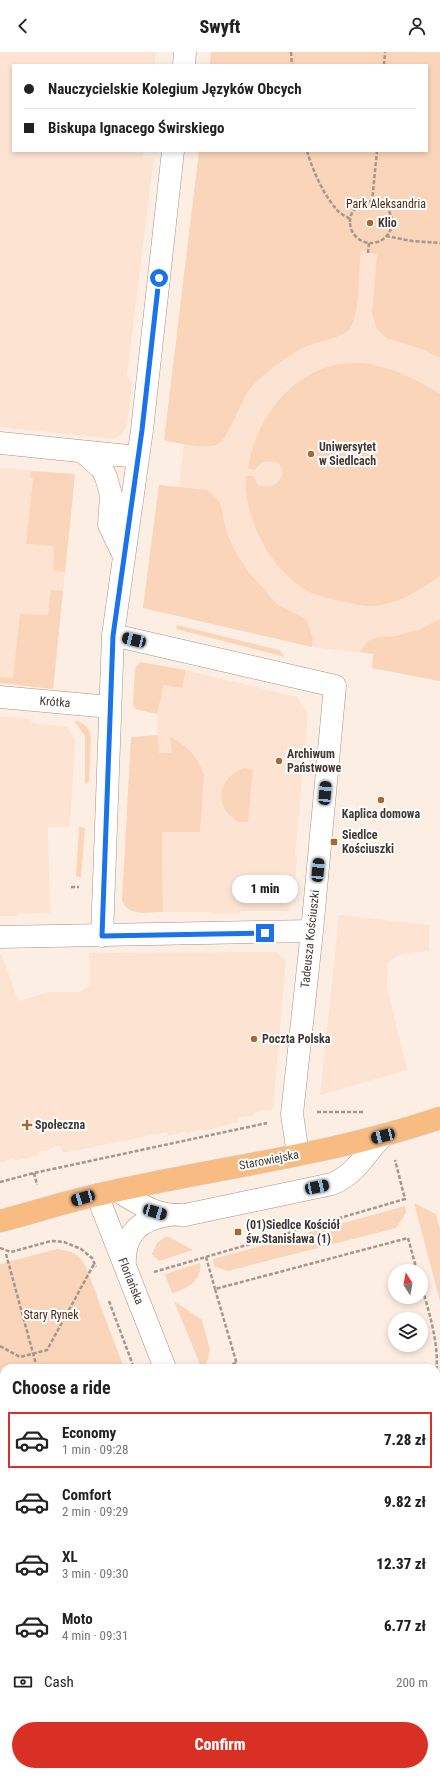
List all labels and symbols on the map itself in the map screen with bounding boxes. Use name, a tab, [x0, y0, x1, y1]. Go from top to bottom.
park label: Park Aleksandria	[346, 197, 426, 211]
place label: Klio	[378, 216, 397, 230]
marker: Klio	[365, 218, 375, 228]
route start	[150, 269, 168, 287]
place label: Uniwersytet w Siedlcach	[319, 440, 376, 468]
marker: Uniwersytet w Siedlcach	[306, 449, 316, 459]
car	[121, 631, 147, 649]
street label: Krótka	[39, 694, 71, 710]
place label: Archiwum Państwowe	[287, 747, 342, 775]
marker: Archiwum Państwowe	[274, 756, 284, 766]
car	[318, 781, 332, 805]
marker: Kaplica domowa	[376, 795, 386, 805]
place label: Kaplica domowa	[342, 807, 420, 821]
place label: Siedlce Kościuszki	[342, 828, 394, 856]
marker: Siedlce Kościuszki	[329, 837, 339, 847]
car	[311, 858, 325, 882]
callout: 1 min	[232, 875, 298, 903]
street label: Tadeusza Kościuszki	[298, 889, 322, 989]
route end	[256, 924, 274, 942]
place label: Poczta Polska	[262, 1032, 331, 1046]
marker: Poczta Polska	[249, 1034, 259, 1044]
place label: Społeczna	[35, 1118, 85, 1132]
marker: Społeczna	[22, 1120, 32, 1130]
car	[370, 1127, 396, 1145]
street label: Starowiejska	[238, 1147, 300, 1173]
car	[304, 1179, 330, 1195]
car	[70, 1189, 96, 1207]
car	[142, 1203, 168, 1221]
place label: (01)Siedlce Kościół św.Stanisława (1)	[246, 1218, 341, 1246]
marker: (01)Siedlce Kościół św.Stanisława (1)	[233, 1227, 243, 1237]
street label: Floriańska	[115, 1256, 147, 1307]
north arrow	[388, 1264, 428, 1304]
park label: Stary Rynek	[23, 1308, 79, 1322]

